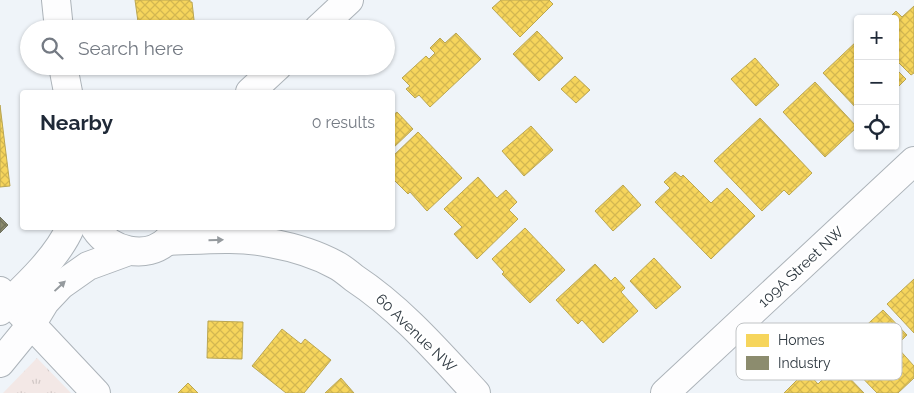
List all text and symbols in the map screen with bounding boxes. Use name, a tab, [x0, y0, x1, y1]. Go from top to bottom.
map controls	[854, 15, 899, 150]
button: +	[854, 15, 899, 60]
search box	[20, 20, 395, 75]
icon: search	[38, 34, 66, 62]
text: Search here	[78, 37, 184, 59]
button: −	[854, 60, 899, 105]
button: locate	[854, 105, 899, 150]
text: Nearby	[40, 110, 113, 135]
text: 0 results	[312, 113, 375, 132]
street label: 109A Street NW	[754, 223, 848, 311]
one-way arrow	[208, 236, 224, 244]
one-way arrow	[54, 280, 66, 292]
street label: 60 Avenue NW	[372, 290, 460, 376]
legend	[736, 323, 902, 380]
text: Homes	[778, 332, 825, 348]
text: Industry	[778, 355, 831, 371]

